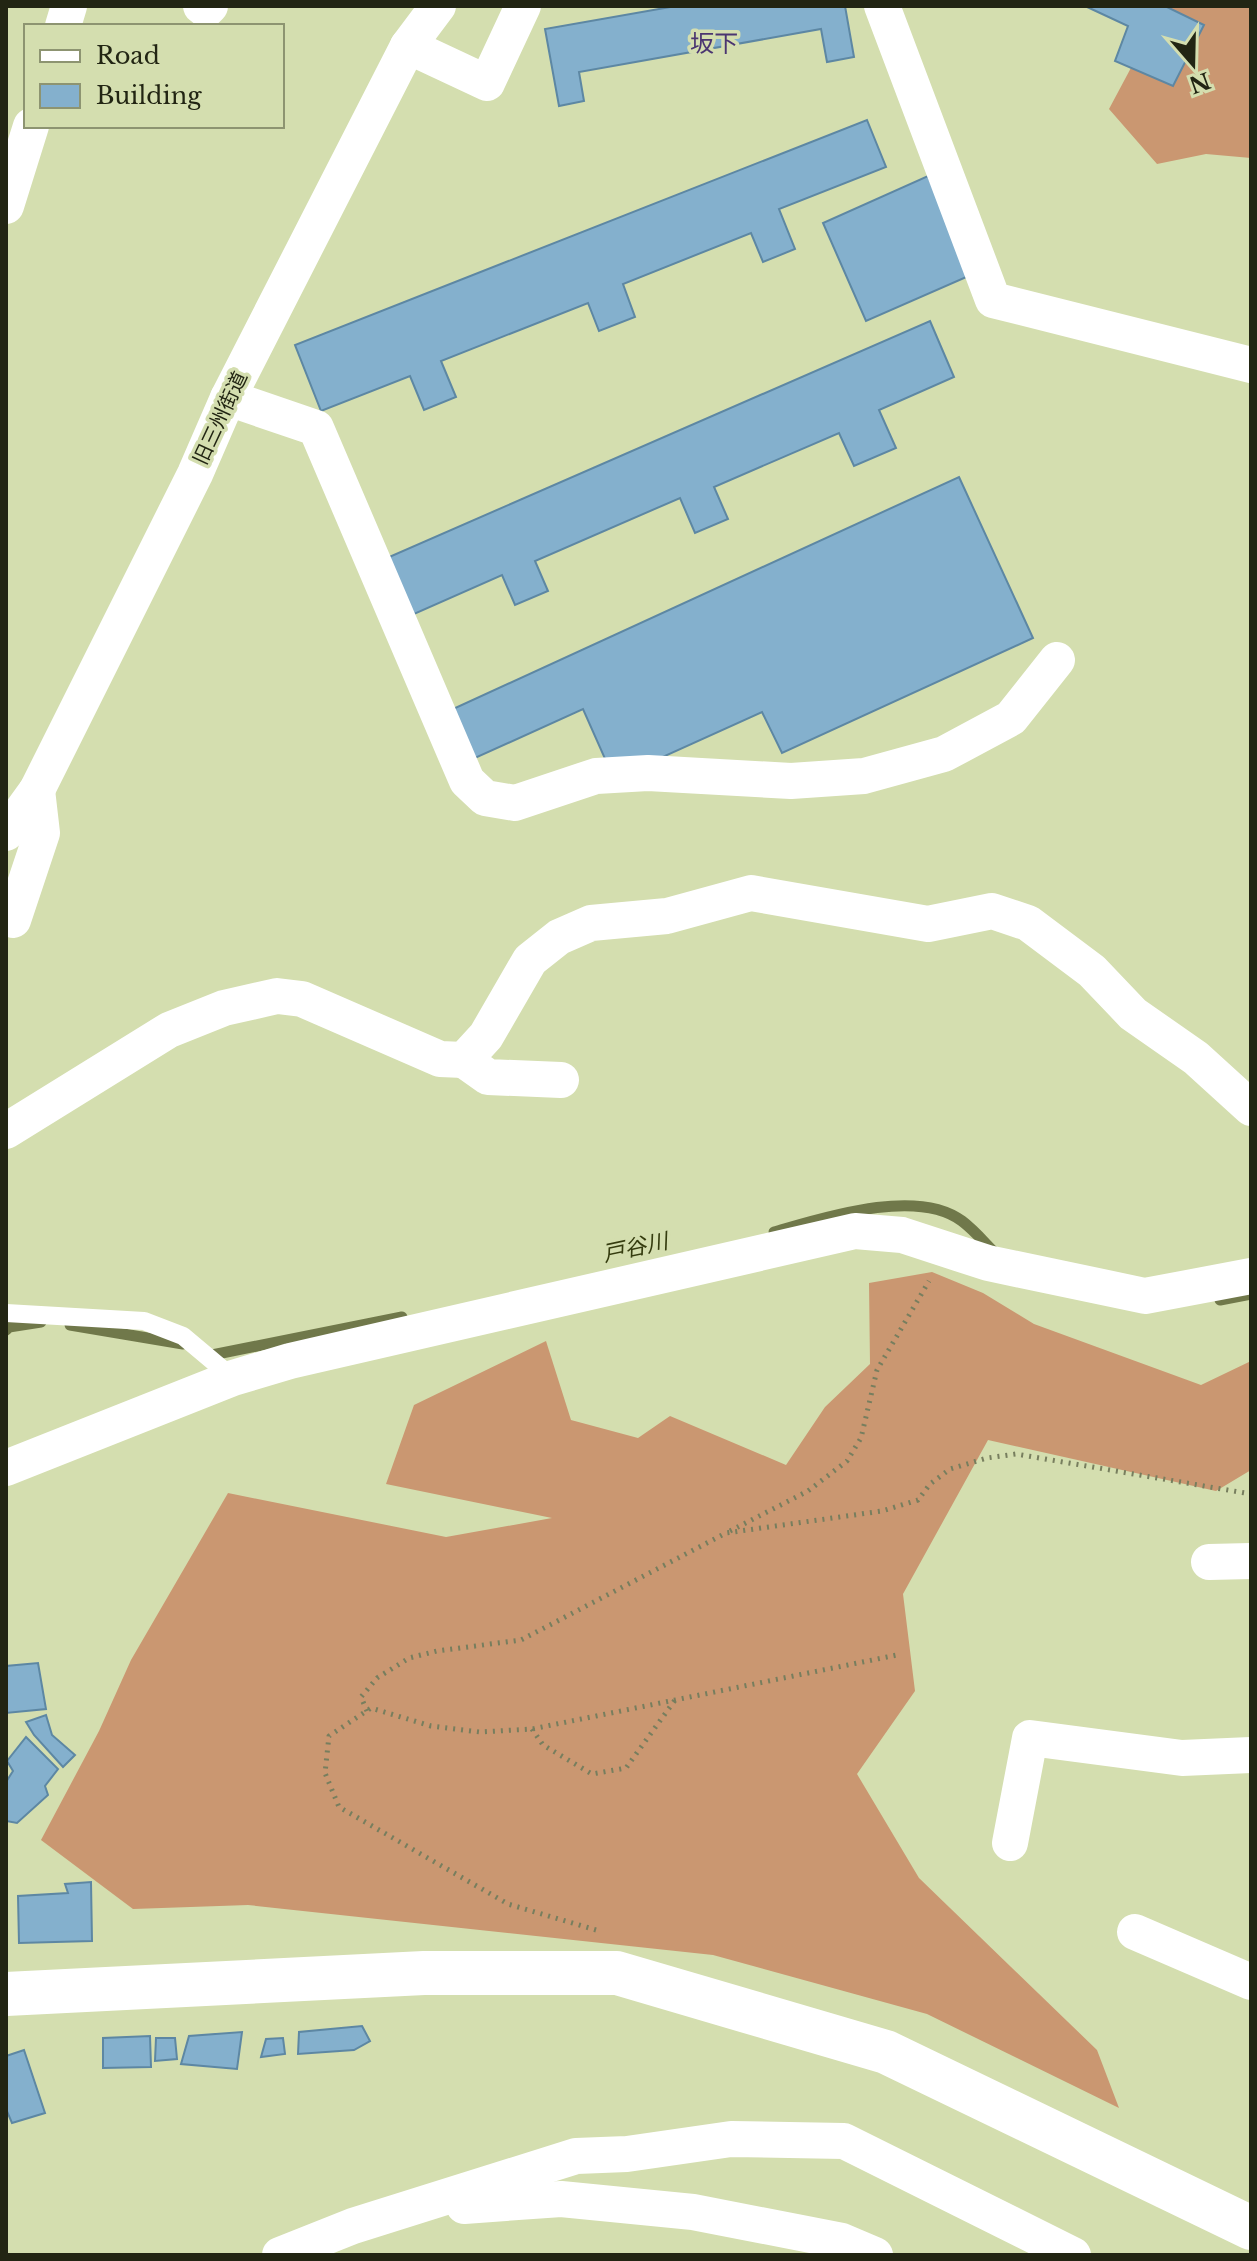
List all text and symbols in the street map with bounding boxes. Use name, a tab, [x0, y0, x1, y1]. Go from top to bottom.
legend	[24, 24, 284, 128]
north arrow	[1153, 24, 1233, 104]
district label: 坂下	[690, 29, 738, 58]
text: Road	[96, 41, 160, 70]
text: N	[1185, 66, 1214, 99]
text: Building	[96, 81, 202, 110]
street label: 旧三州街道	[188, 368, 252, 468]
water label: 戸谷川	[600, 1227, 672, 1268]

